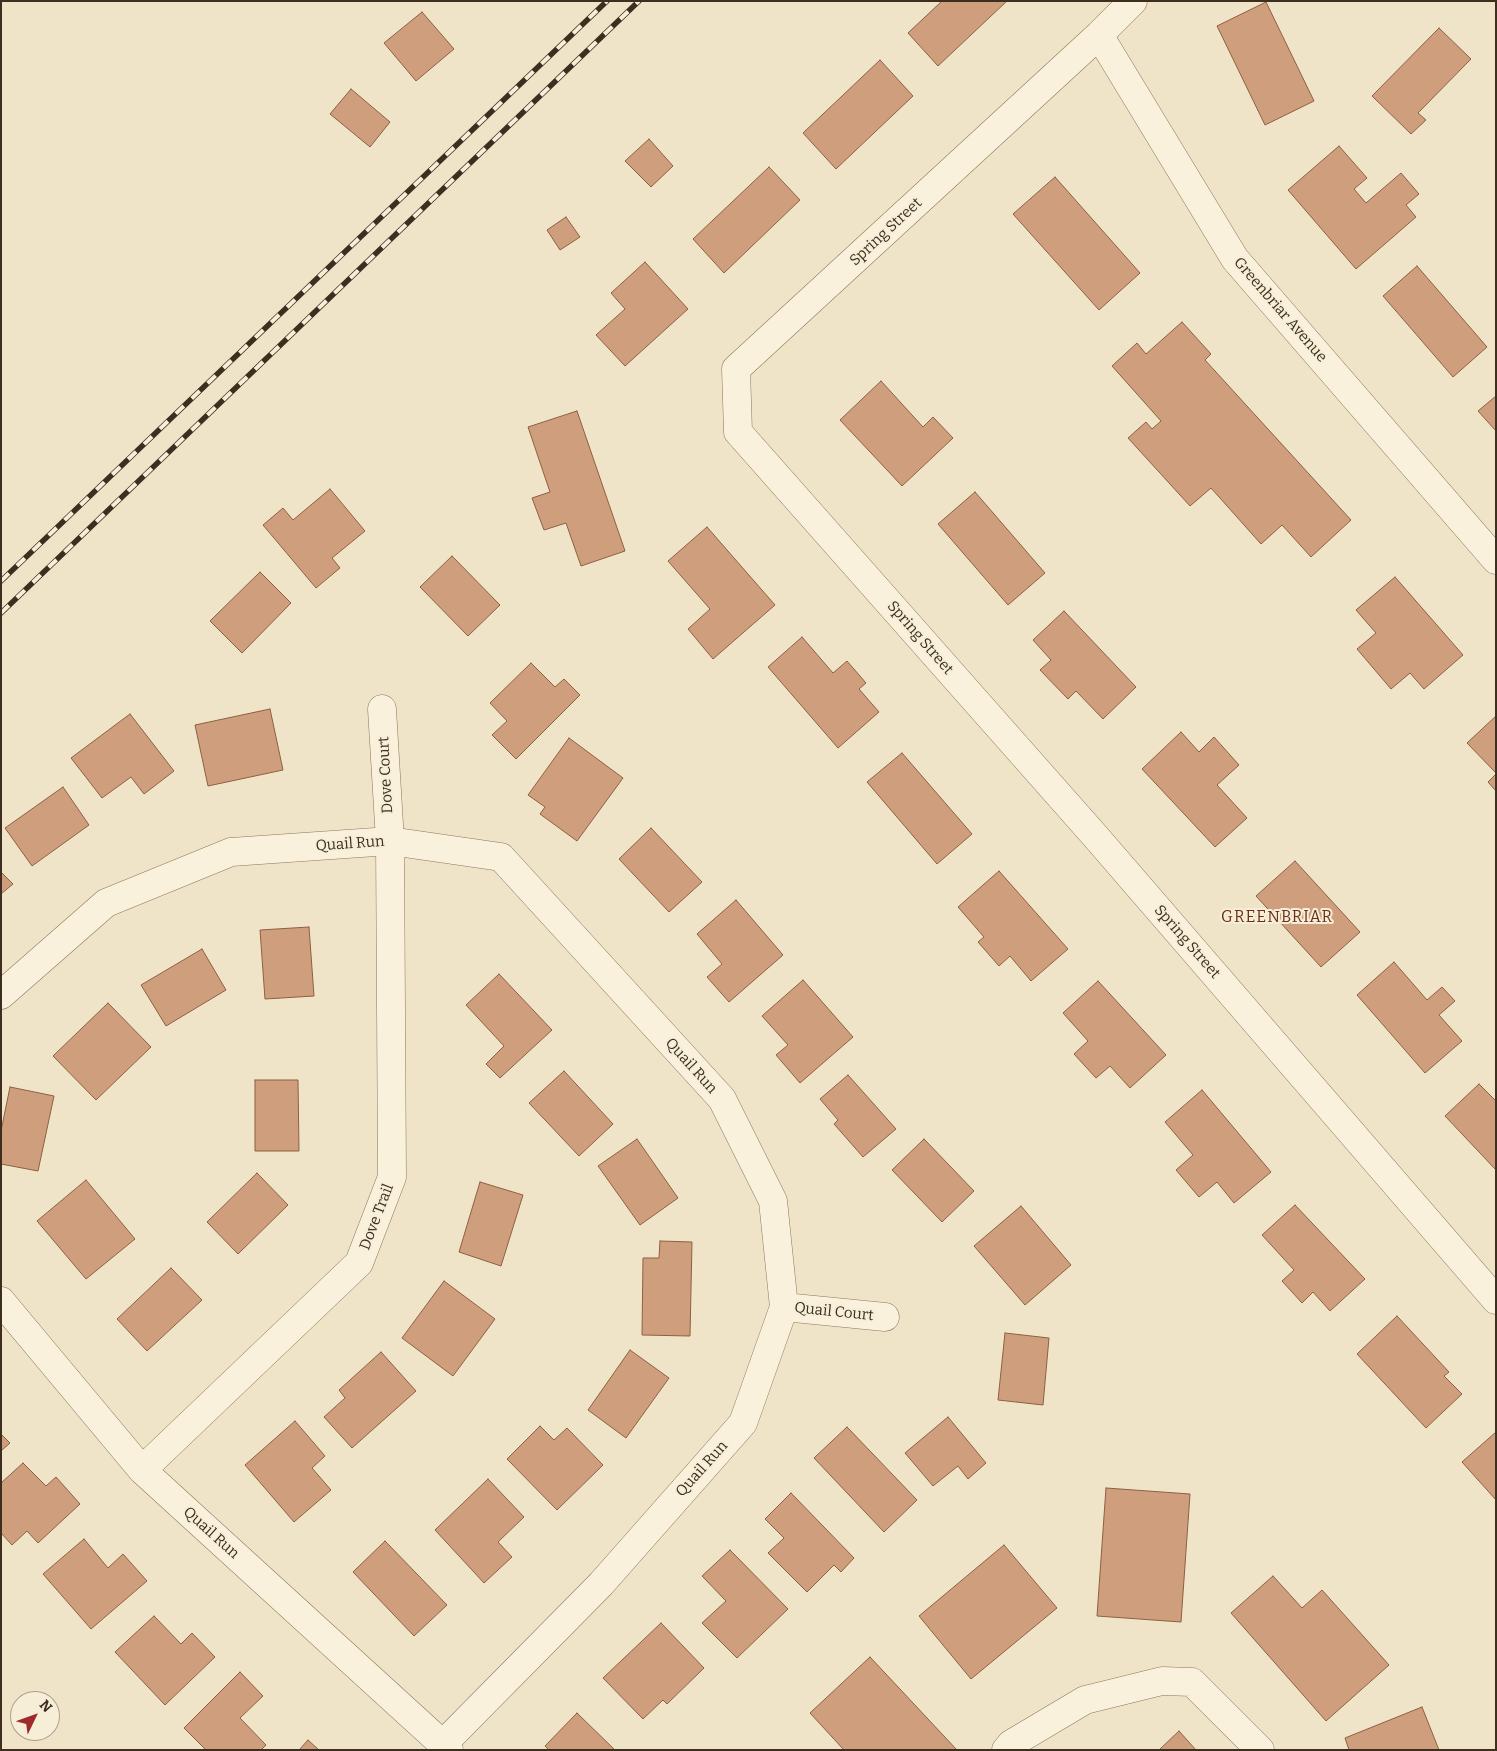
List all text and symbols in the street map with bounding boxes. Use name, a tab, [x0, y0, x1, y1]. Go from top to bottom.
street label: Spring Street	[846, 194, 926, 270]
street label: Greenbriar Avenue	[1230, 254, 1330, 366]
street label: Spring Street	[883, 598, 957, 678]
street label: Dove Court	[375, 736, 397, 814]
street label: Quail Run	[315, 833, 385, 855]
street label: Spring Street	[1150, 902, 1224, 982]
district label: GREENBRIAR	[1220, 908, 1334, 928]
street label: Quail Run	[661, 1034, 721, 1098]
street label: Dove Trail	[356, 1181, 398, 1253]
street label: Quail Court	[793, 1299, 875, 1325]
street label: Quail Run	[672, 1437, 732, 1501]
street label: Quail Run	[179, 1503, 243, 1563]
north arrow	[10, 1691, 60, 1741]
text: N	[36, 1697, 56, 1716]

